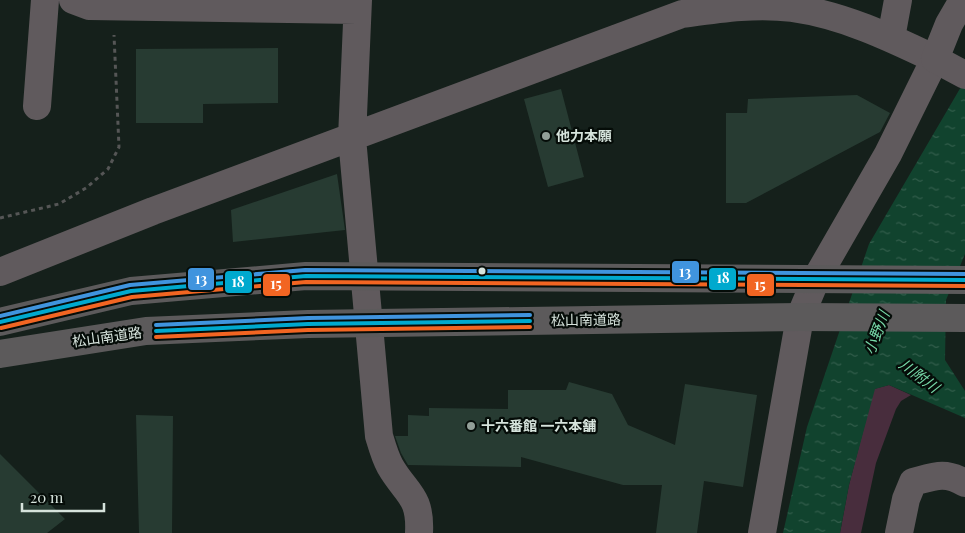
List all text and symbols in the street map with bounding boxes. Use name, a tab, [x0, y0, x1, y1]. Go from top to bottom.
place label: 他力本願	[556, 126, 612, 145]
marker: 他力本願	[540, 130, 552, 142]
line badge: 13	[671, 260, 700, 284]
text: 13	[679, 262, 691, 281]
unlabelled marker	[477, 266, 487, 276]
line badge: 13	[187, 267, 215, 291]
line badge: 18	[708, 267, 737, 291]
text: 18	[716, 268, 730, 287]
text: 13	[195, 269, 207, 288]
line badge: 18	[224, 270, 253, 294]
text: 18	[231, 272, 245, 291]
line badge: 15	[262, 273, 291, 297]
line badge: 15	[746, 273, 775, 297]
text: 15	[270, 274, 282, 293]
text: 15	[754, 275, 766, 294]
water label: 小野川	[859, 306, 894, 357]
street label: 松山南道路	[551, 309, 621, 330]
street label: 松山南道路	[71, 322, 143, 351]
water label: 川附川	[896, 354, 945, 398]
place label: 十六番館 一六本舗	[481, 416, 596, 435]
marker: 十六番館 一六本舗	[465, 420, 477, 432]
scale bar	[22, 480, 105, 512]
text: 20 m	[30, 487, 64, 507]

